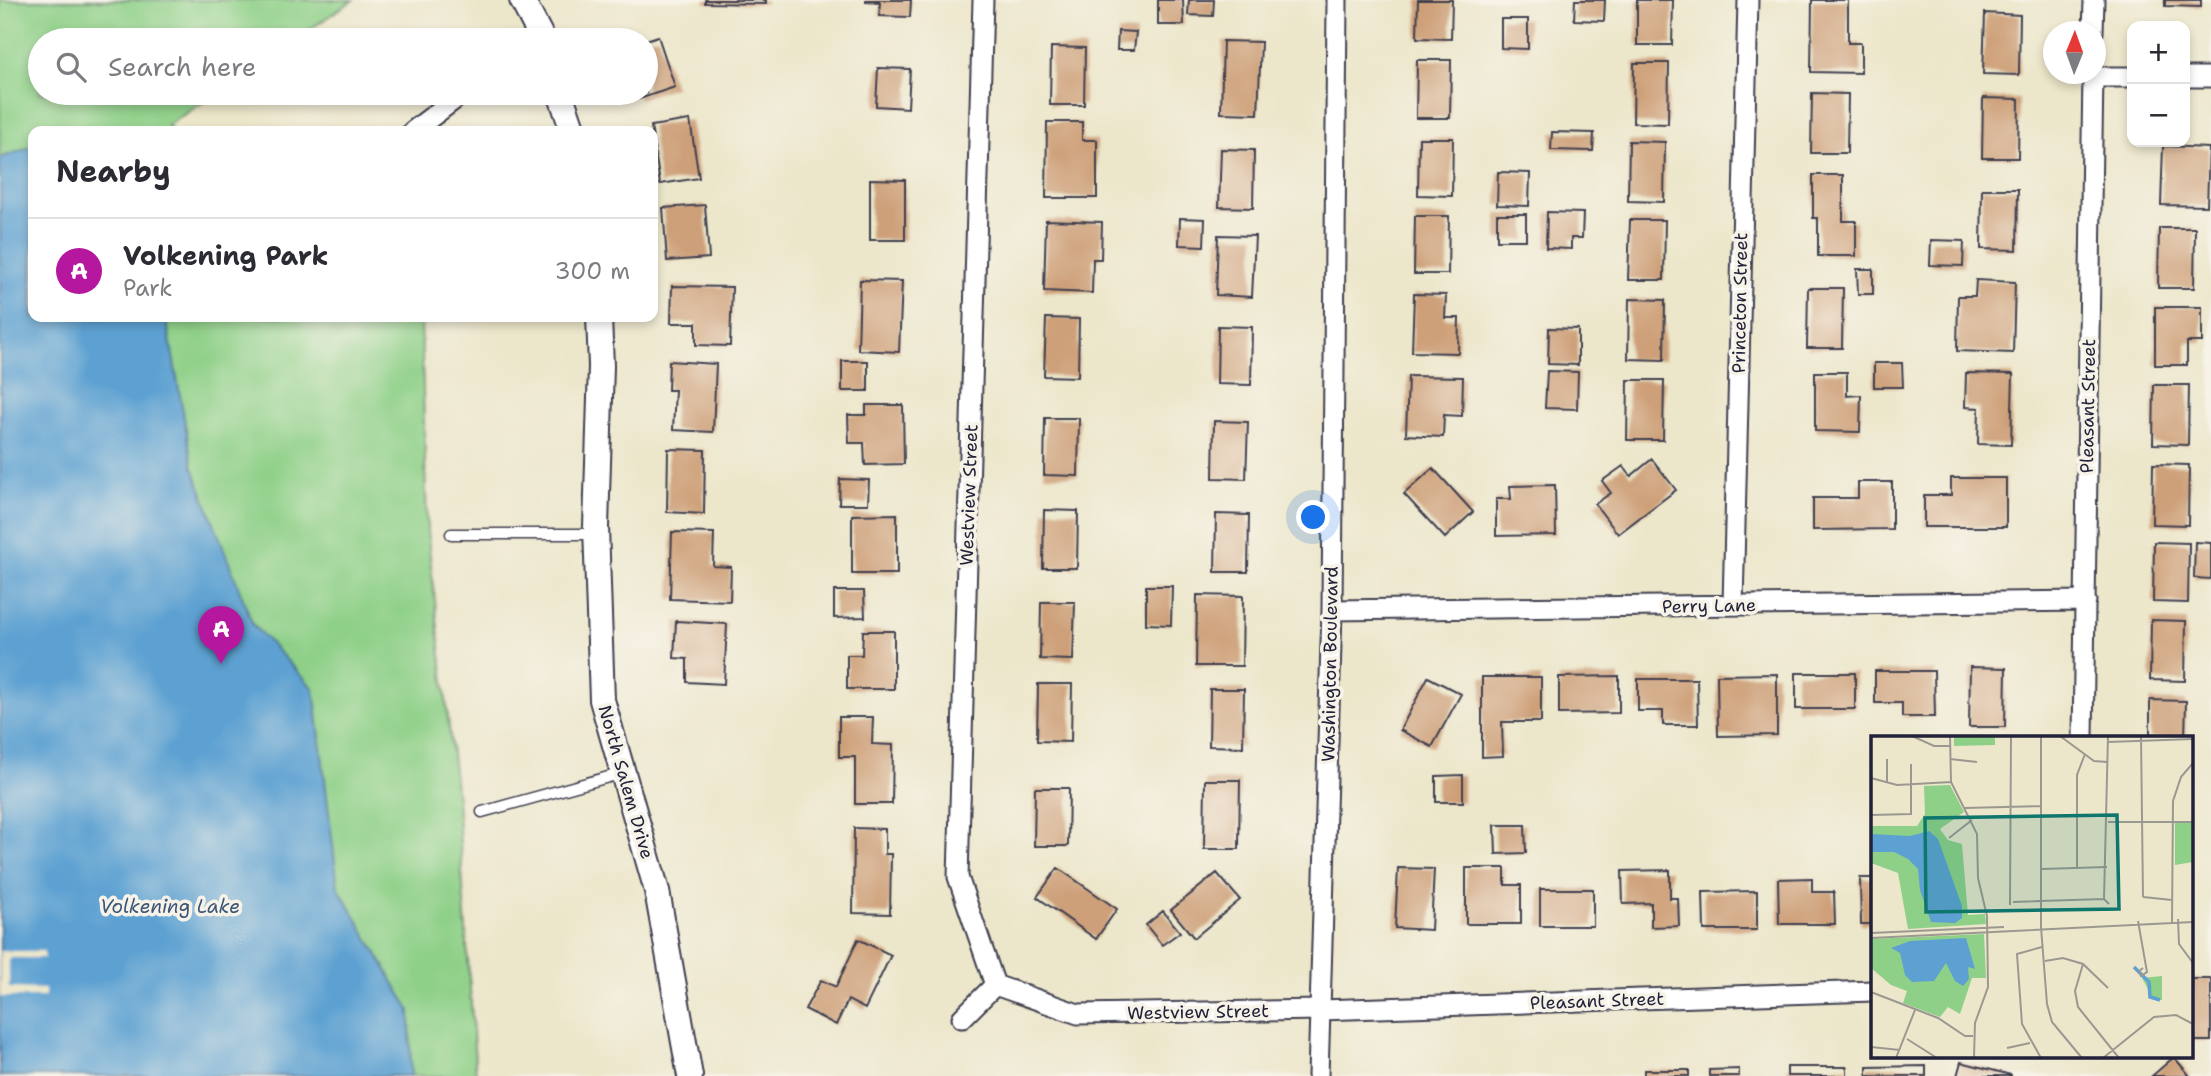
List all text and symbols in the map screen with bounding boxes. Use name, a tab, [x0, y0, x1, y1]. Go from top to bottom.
north arrow	[2043, 21, 2106, 84]
map controls	[2127, 21, 2190, 147]
button: +	[2127, 21, 2190, 84]
search box	[28, 28, 658, 105]
icon: search	[52, 48, 90, 86]
text: Search here	[108, 49, 257, 84]
button: −	[2127, 84, 2190, 147]
text: Nearby	[56, 151, 171, 192]
street label: Princeton Street	[1727, 232, 1753, 374]
text: Volkening Park	[123, 238, 328, 273]
text: A	[70, 256, 88, 286]
text: 300 m	[555, 256, 630, 286]
text: Park	[123, 273, 172, 303]
street label: Pleasant Street	[2075, 338, 2101, 473]
street label: Westview Street	[955, 424, 983, 566]
your location	[1296, 500, 1330, 534]
street label: Washington Boulevard	[1316, 566, 1344, 762]
street label: Perry Lane	[1662, 593, 1756, 619]
pin: A	[198, 606, 244, 664]
street label: North Salem Drive	[593, 702, 659, 862]
inset map	[1871, 736, 2194, 1058]
water label: Volkening Lake	[100, 894, 240, 919]
street label: Pleasant Street	[1529, 987, 1665, 1015]
street label: Westview Street	[1127, 999, 1269, 1025]

